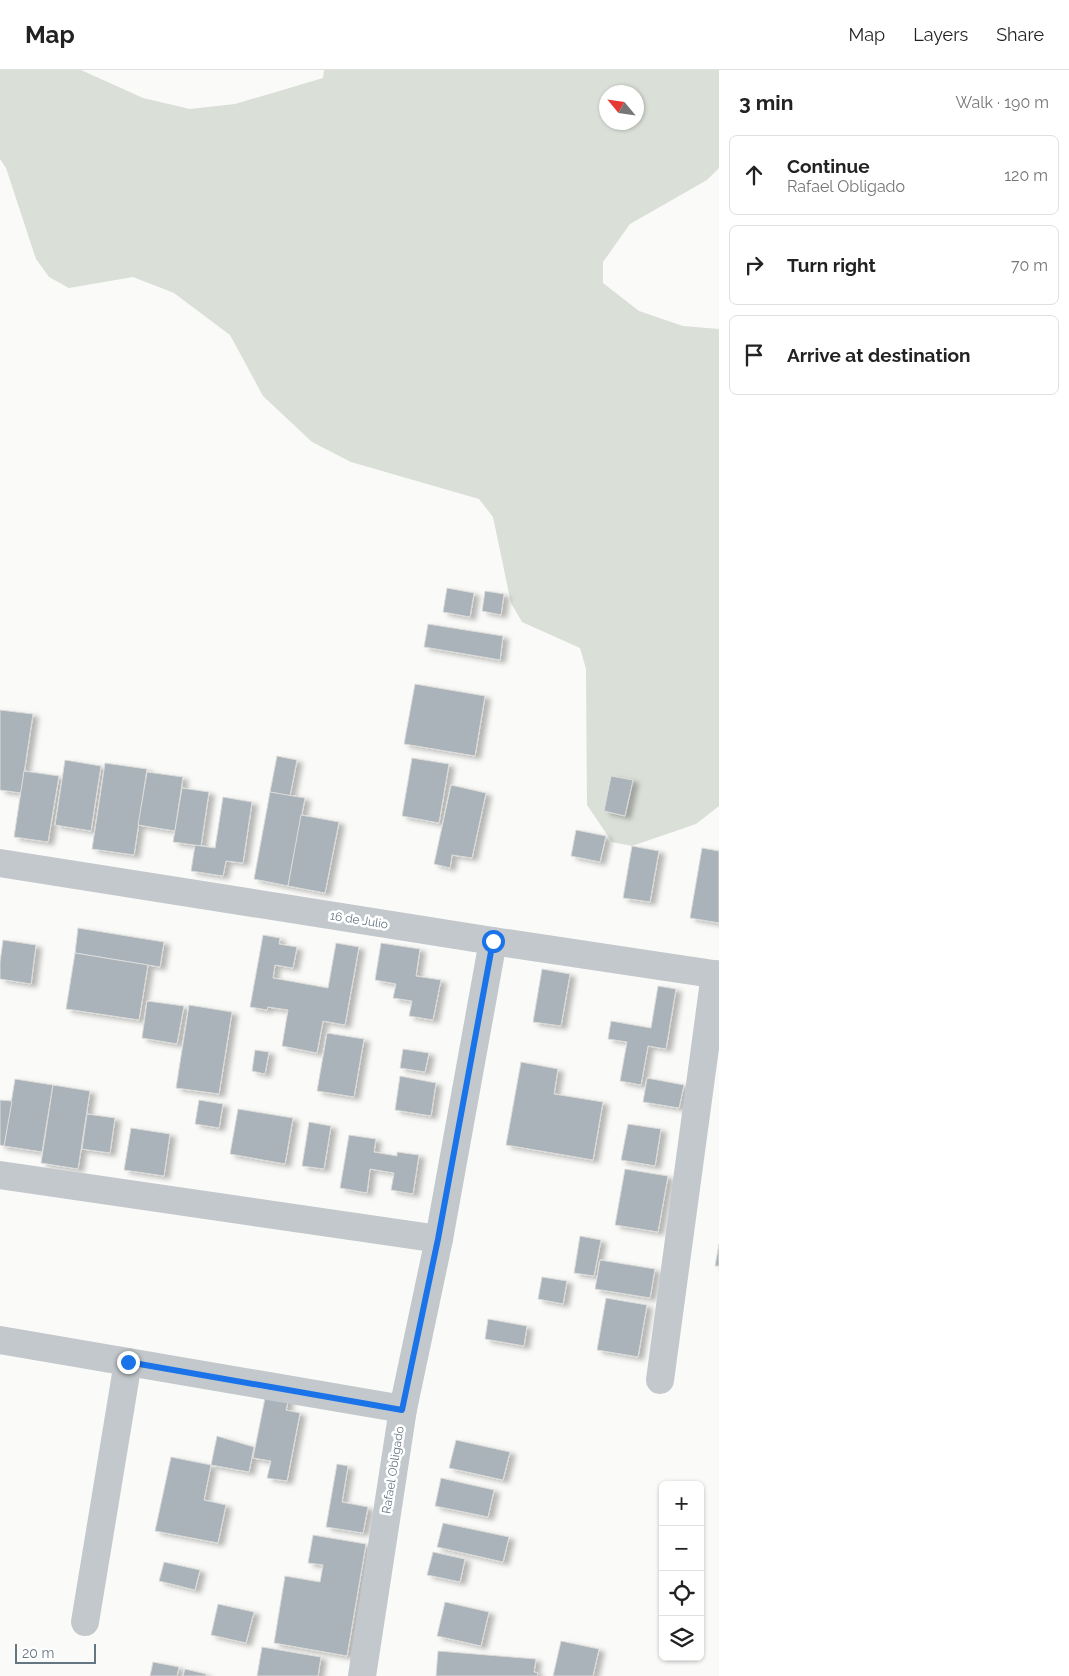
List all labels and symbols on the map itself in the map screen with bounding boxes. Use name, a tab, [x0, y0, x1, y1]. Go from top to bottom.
north arrow	[599, 85, 644, 130]
street label: 16 de Julio	[329, 909, 389, 931]
route start	[482, 930, 505, 953]
route end	[117, 1351, 140, 1374]
street label: Rafael Obligado	[379, 1425, 407, 1515]
scale bar	[15, 1641, 96, 1664]

